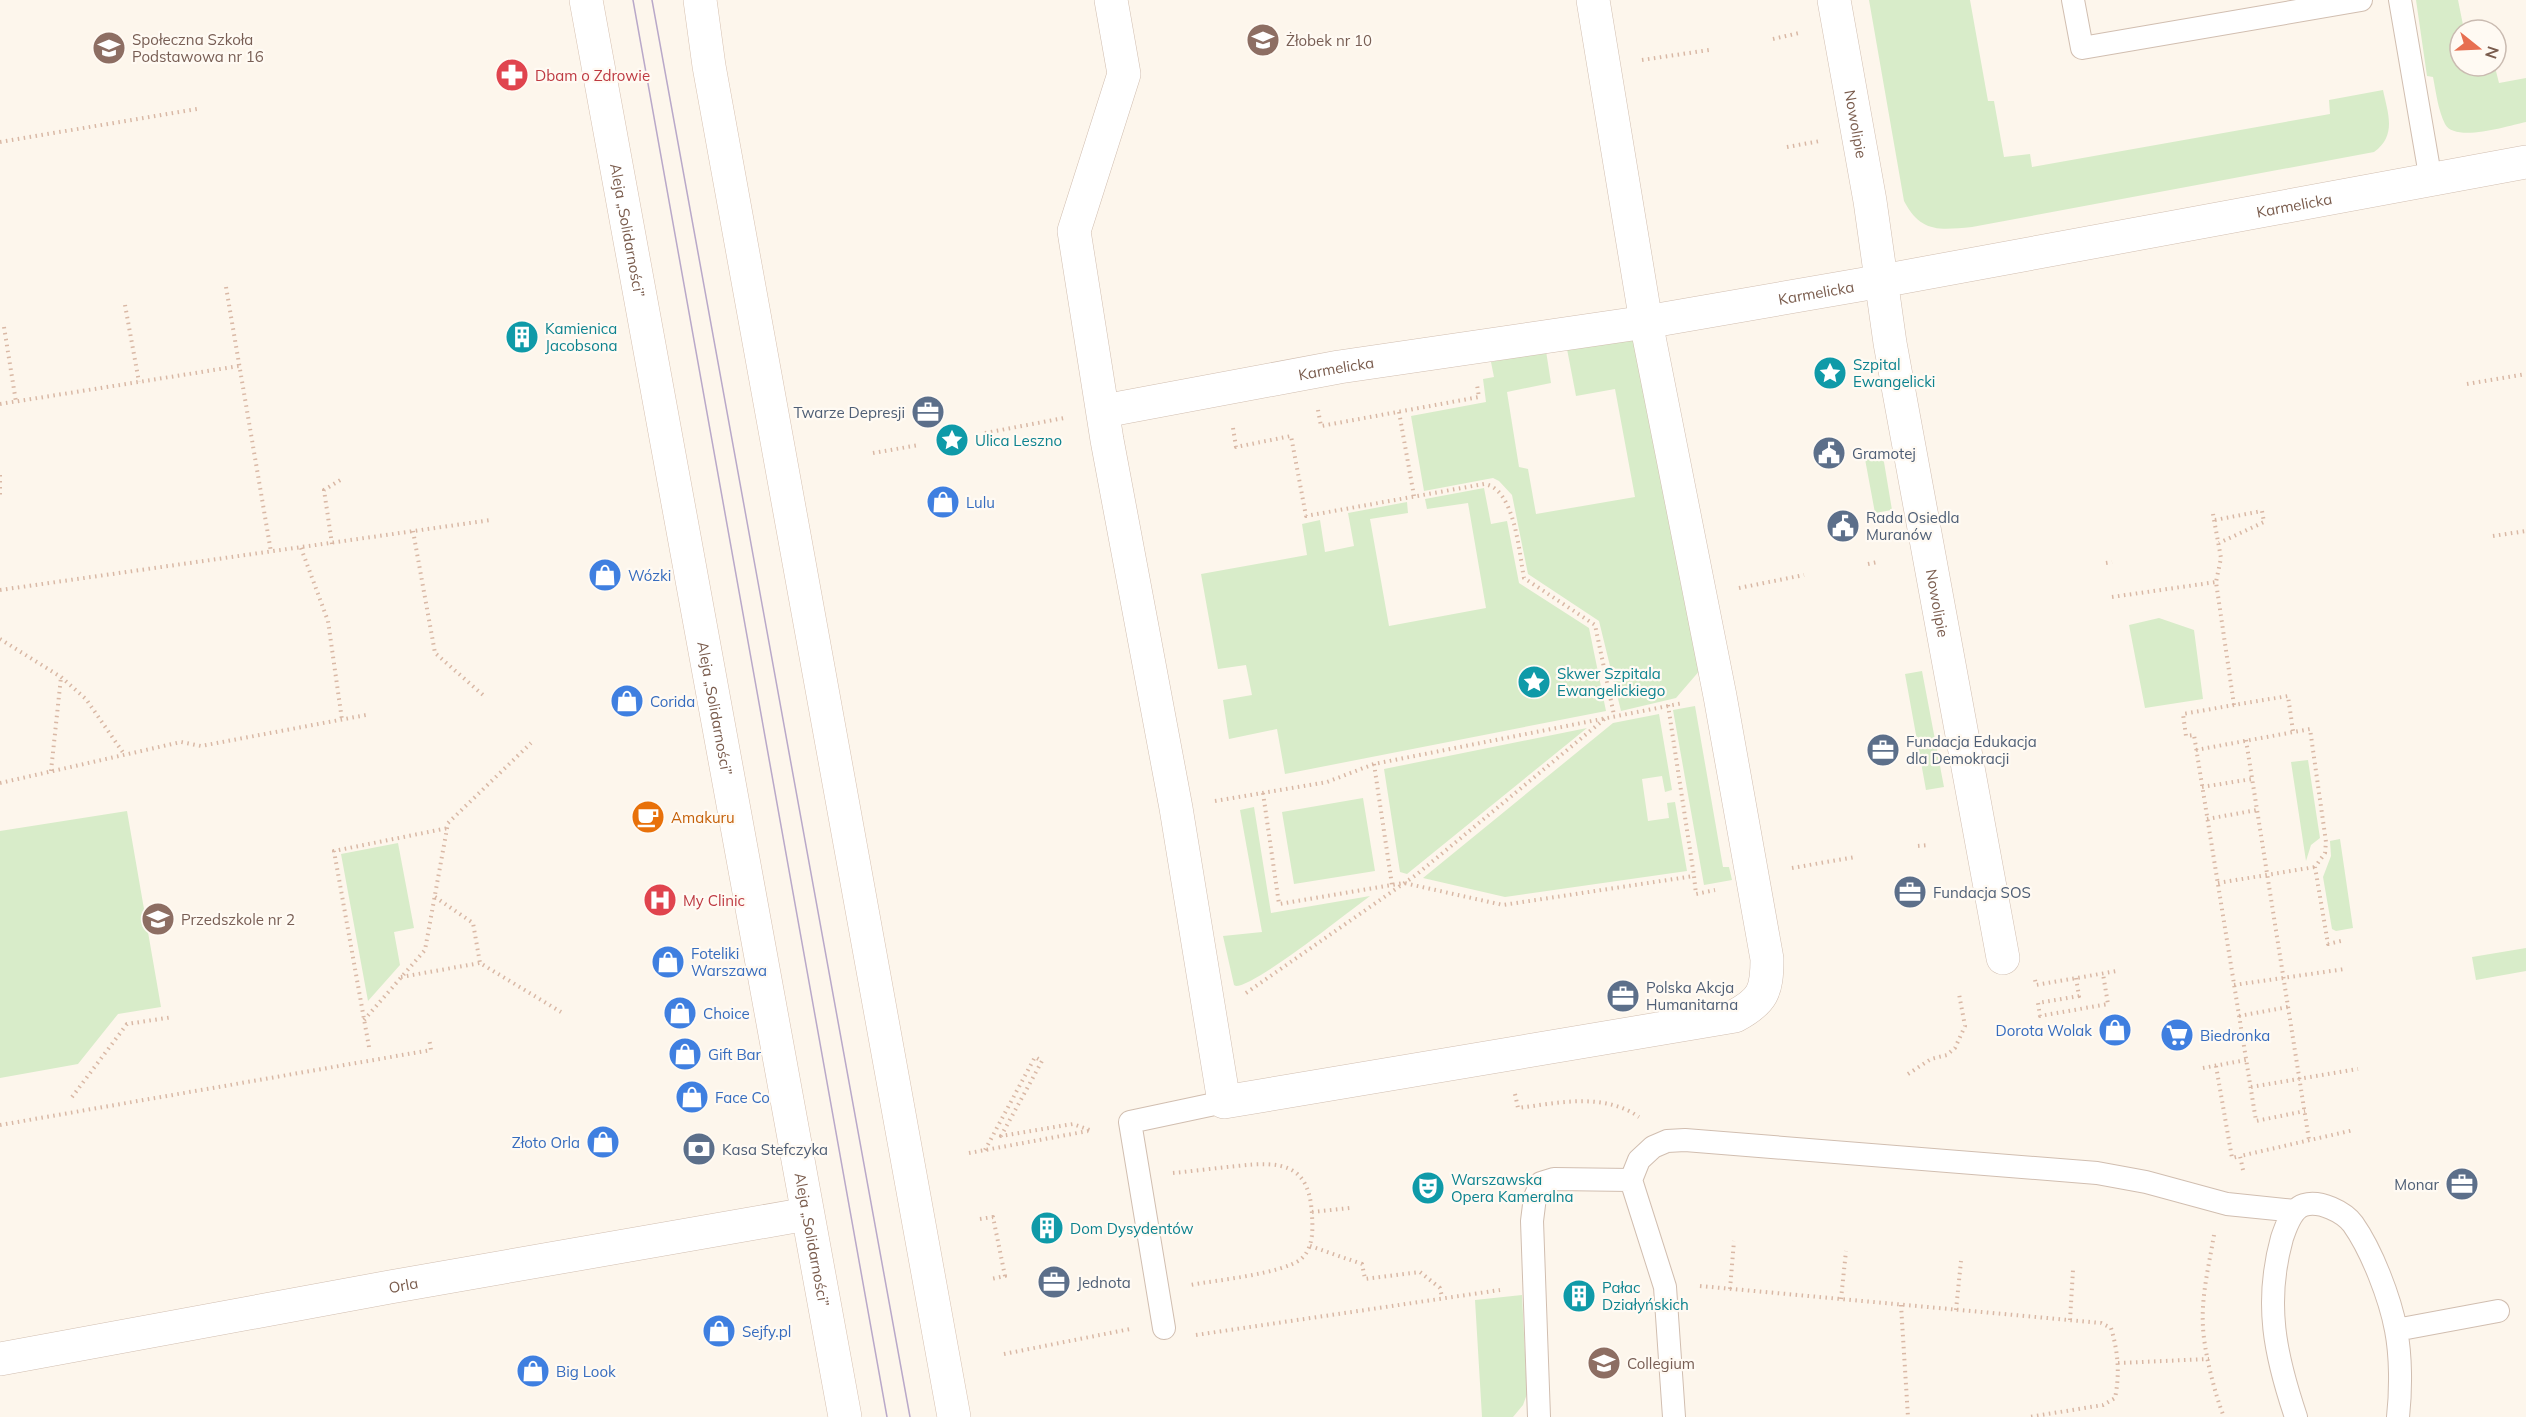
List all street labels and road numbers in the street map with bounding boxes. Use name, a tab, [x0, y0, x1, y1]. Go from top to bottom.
street label: Nowolipie	[1841, 88, 1872, 160]
street label: Aleja „Solidarności”	[607, 162, 650, 299]
street label: Karmelicka	[2255, 189, 2334, 221]
street label: Karmelicka	[1777, 277, 1855, 308]
street label: Karmelicka	[1297, 352, 1375, 384]
street label: Nowolipie	[1922, 567, 1953, 639]
street label: Aleja „Solidarności”	[694, 640, 737, 777]
street label: Aleja „Solidarności”	[791, 1171, 834, 1308]
street label: Orla	[387, 1273, 419, 1297]

